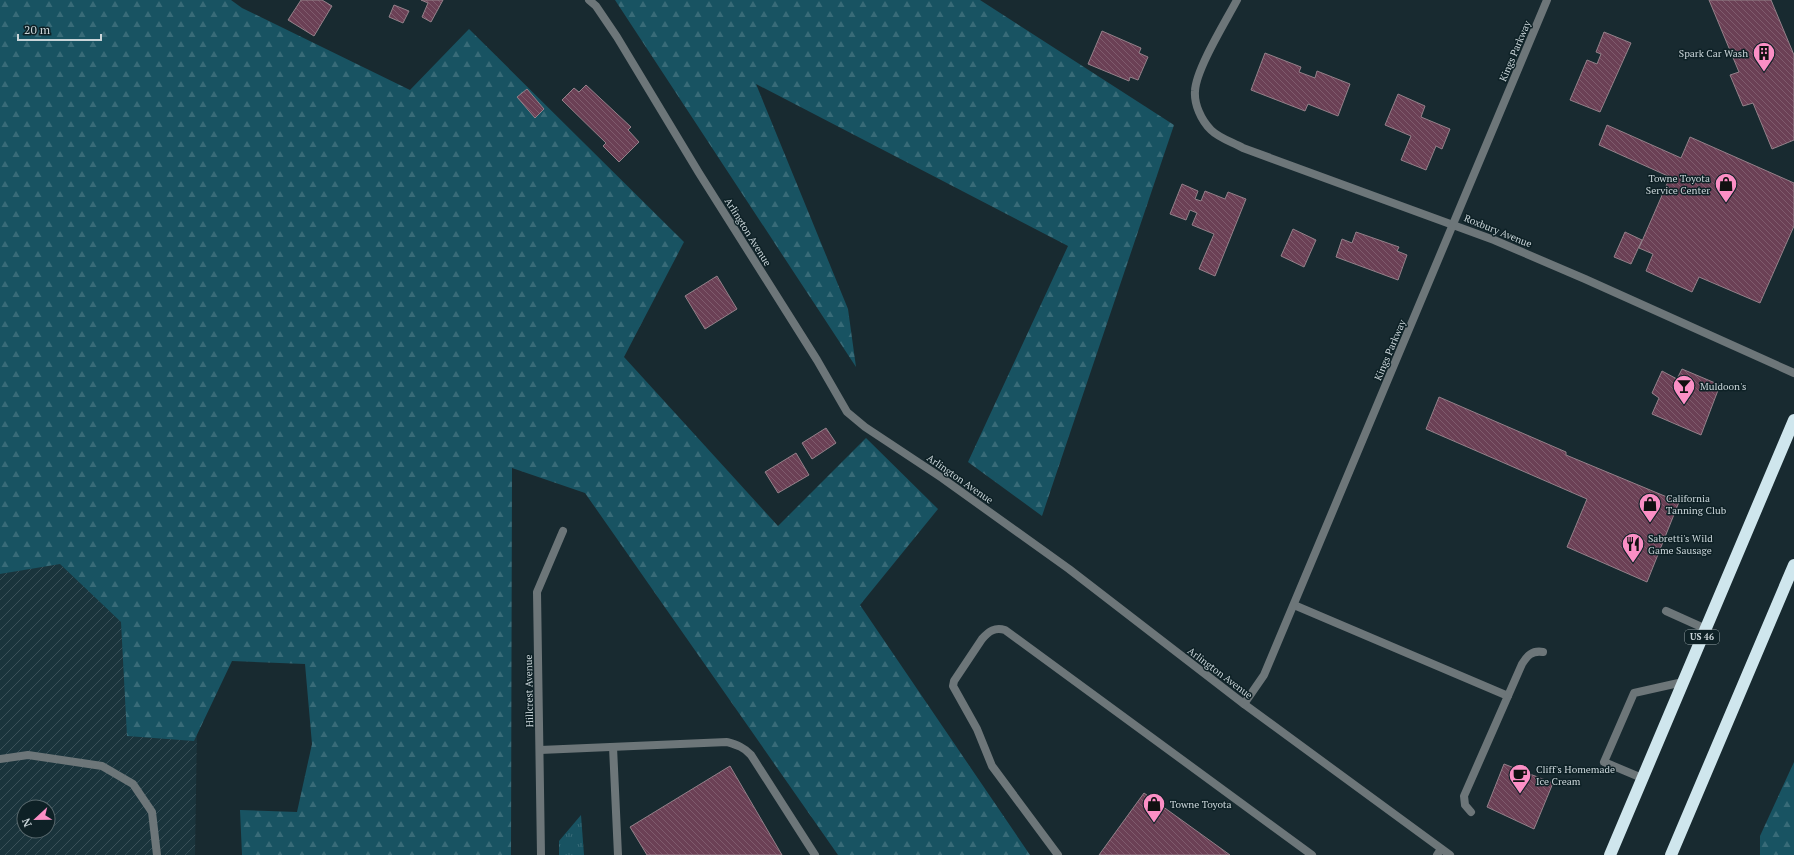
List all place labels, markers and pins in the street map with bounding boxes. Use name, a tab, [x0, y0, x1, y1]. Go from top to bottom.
building icon: Spark Car Wash	[1751, 40, 1777, 73]
place label: Spark Car Wash	[1679, 47, 1748, 60]
shop icon: Towne Toyota Service Center	[1713, 171, 1739, 204]
place label: Towne Toyota Service Center	[1646, 172, 1710, 197]
bar icon: Muldoon's	[1671, 373, 1697, 406]
place label: Muldoon's	[1700, 380, 1746, 393]
shop icon: California Tanning Club	[1637, 491, 1663, 524]
place label: California Tanning Club	[1666, 492, 1727, 517]
restaurant icon: Sabretti's Wild Game Sausage	[1620, 531, 1646, 564]
place label: Sabretti's Wild Game Sausage	[1648, 532, 1713, 557]
cafe icon: Cliff's Homemade Ice Cream	[1507, 762, 1533, 795]
place label: Cliff's Homemade Ice Cream	[1536, 763, 1615, 788]
shop icon: Towne Toyota	[1141, 791, 1167, 824]
place label: Towne Toyota	[1170, 798, 1232, 811]

